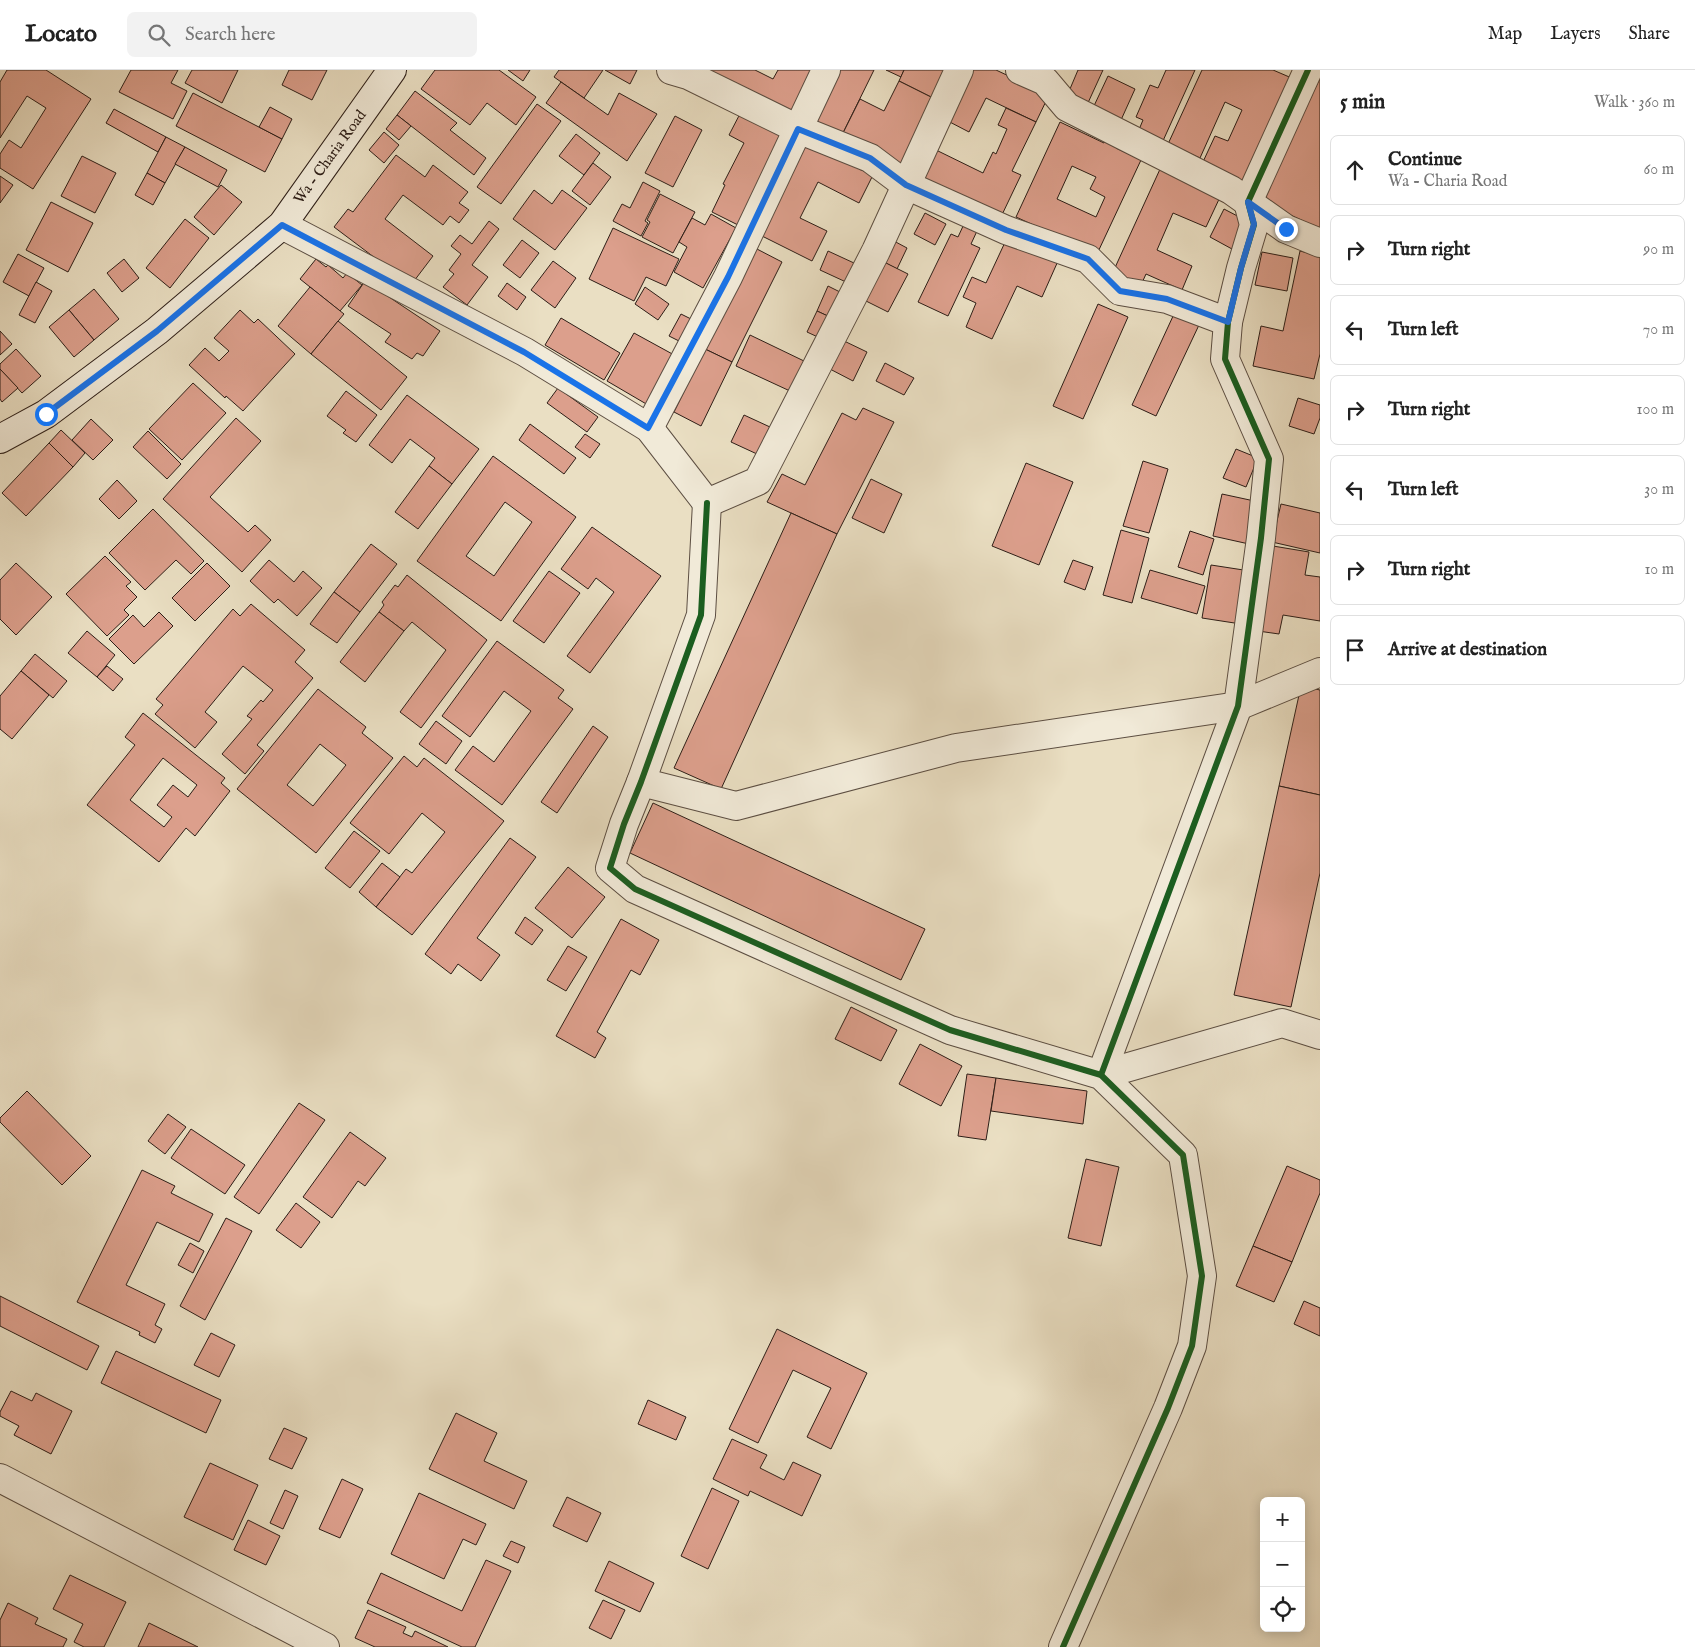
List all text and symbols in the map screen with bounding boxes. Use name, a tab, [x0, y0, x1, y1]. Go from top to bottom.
search box	[127, 12, 477, 57]
text: Locato	[25, 19, 97, 50]
icon: search	[145, 21, 173, 49]
text: Search here	[185, 23, 276, 47]
text: Map	[1488, 23, 1522, 46]
text: Layers	[1550, 23, 1601, 46]
text: Share	[1629, 23, 1670, 46]
text: 5 min	[1340, 89, 1385, 116]
text: Walk · 360 m	[1594, 93, 1675, 113]
street label: Wa - Charia Road	[289, 105, 371, 208]
text: Continue	[1388, 148, 1462, 172]
icon: ahead	[1341, 156, 1369, 184]
text: 60 m	[1644, 160, 1674, 180]
text: Wa - Charia Road	[1388, 172, 1507, 192]
route end	[1275, 218, 1298, 241]
icon: right	[1341, 236, 1369, 264]
text: Turn right	[1388, 238, 1470, 262]
text: 90 m	[1643, 240, 1674, 260]
icon: left	[1341, 316, 1369, 344]
text: Turn left	[1388, 318, 1459, 342]
text: 70 m	[1643, 320, 1674, 340]
icon: right	[1341, 396, 1369, 424]
text: Turn right	[1388, 398, 1470, 422]
text: 100 m	[1637, 400, 1674, 420]
route start	[35, 403, 58, 426]
icon: left	[1341, 476, 1369, 504]
text: Turn left	[1388, 478, 1459, 502]
text: 30 m	[1644, 480, 1674, 500]
icon: right	[1341, 556, 1369, 584]
text: Turn right	[1388, 558, 1470, 582]
text: 10 m	[1644, 560, 1674, 580]
icon: arrive	[1341, 636, 1369, 664]
text: Arrive at destination	[1388, 638, 1547, 662]
map controls	[1260, 1497, 1305, 1632]
button: +	[1260, 1497, 1305, 1542]
button: −	[1260, 1542, 1305, 1587]
button: locate	[1260, 1587, 1305, 1632]

